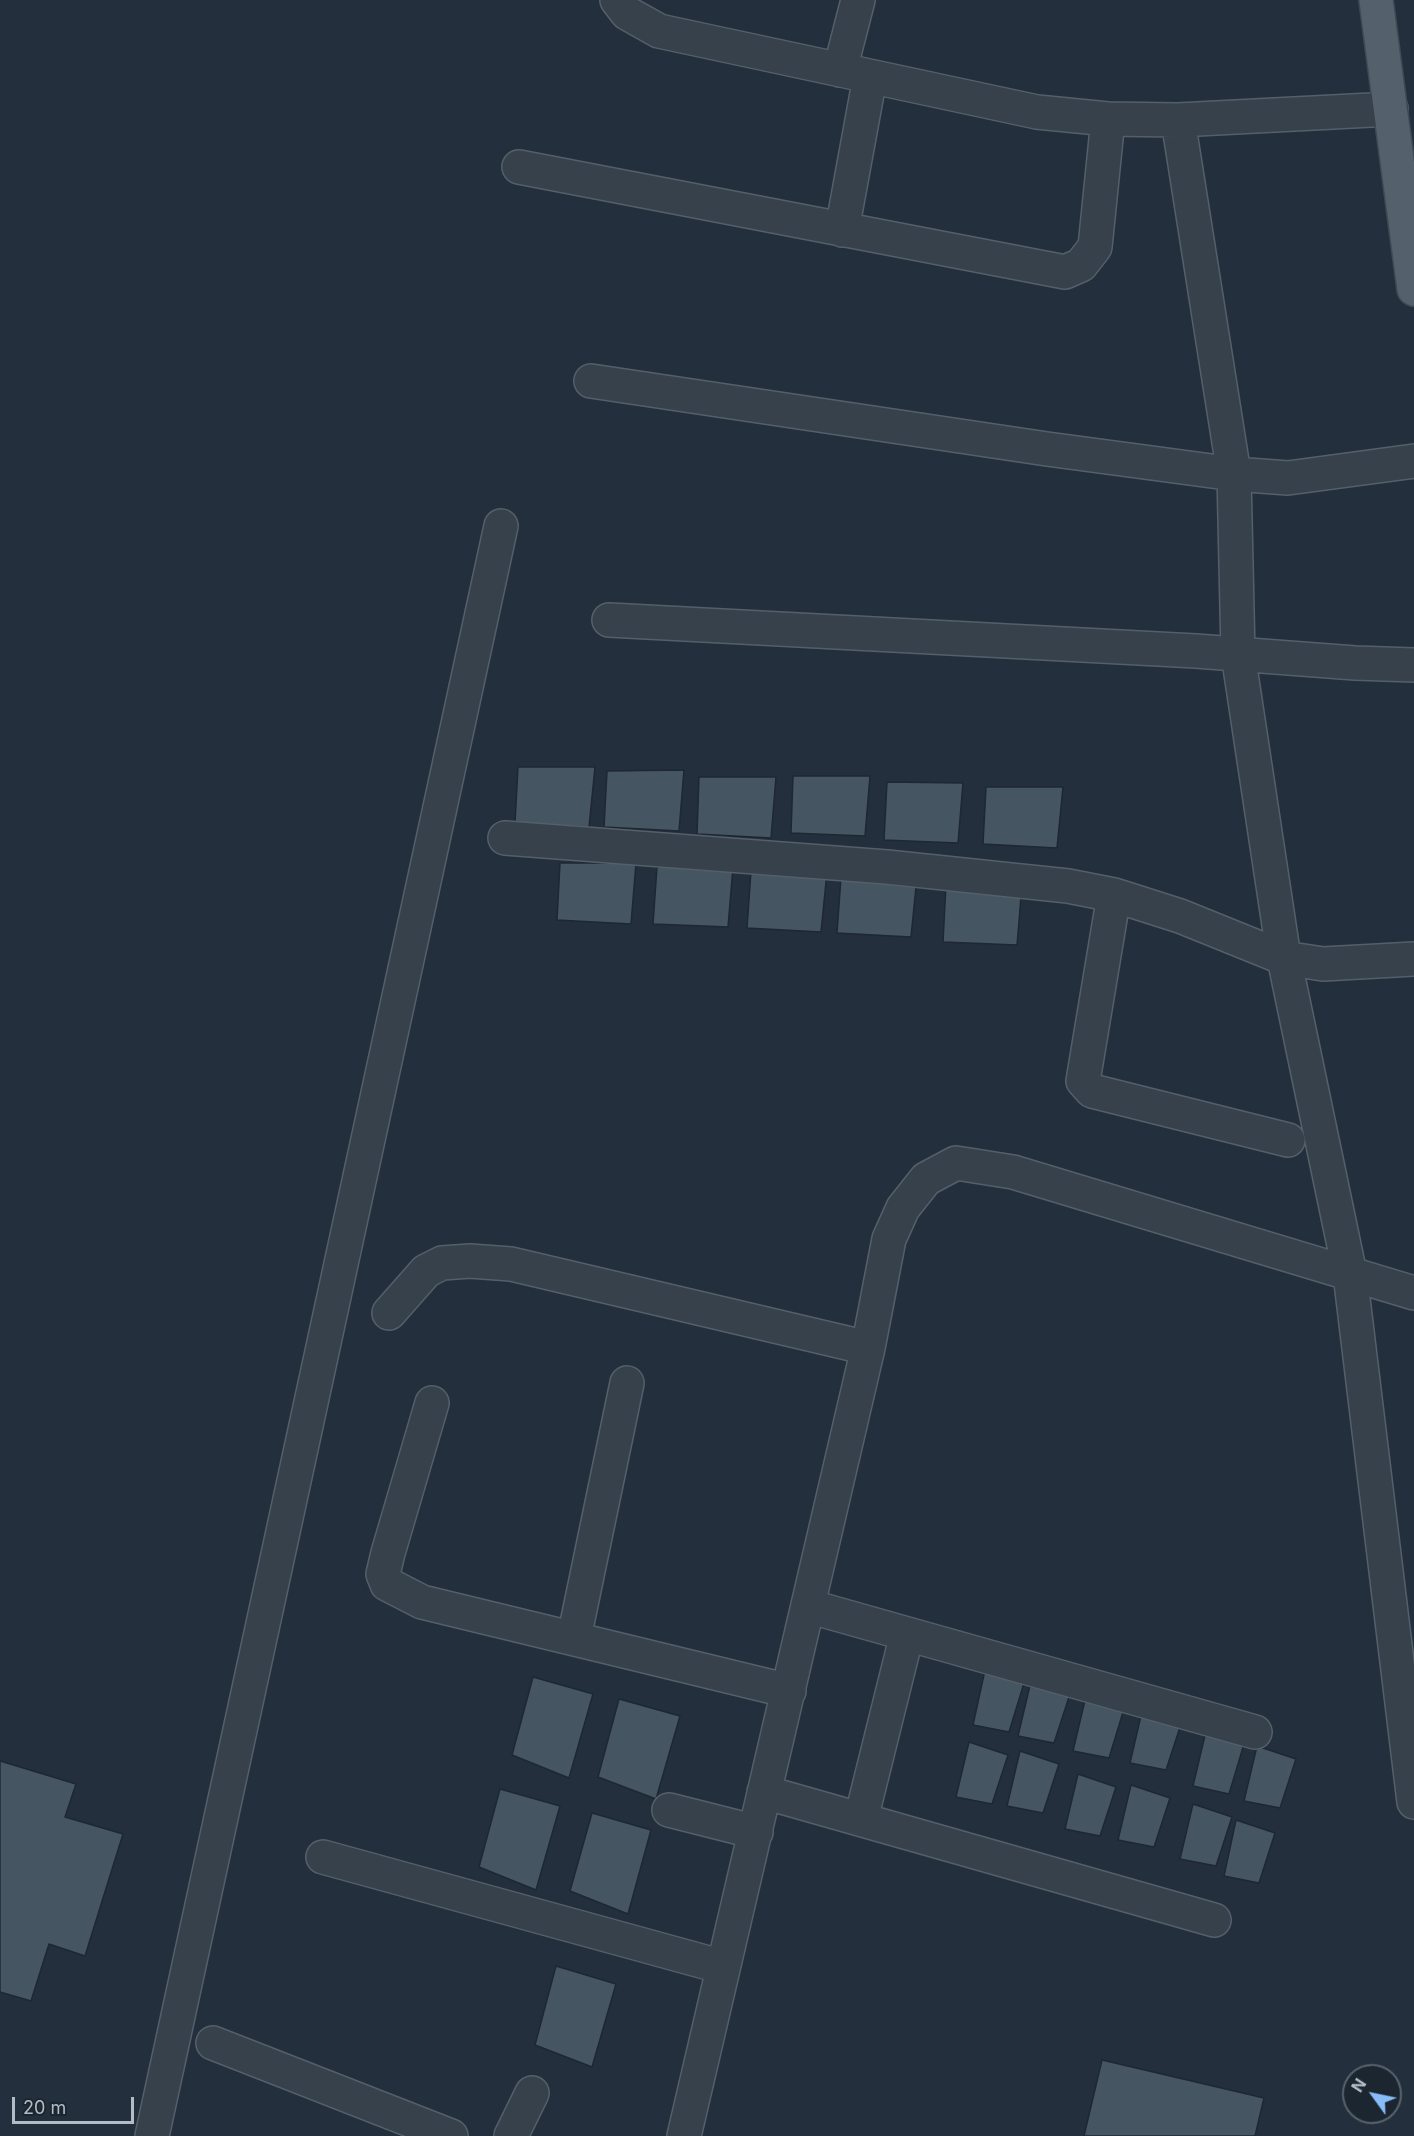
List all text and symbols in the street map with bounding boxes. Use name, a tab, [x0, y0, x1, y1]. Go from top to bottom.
north arrow	[1342, 2064, 1402, 2124]
text: N	[1347, 2075, 1370, 2096]
scale bar	[15, 2085, 136, 2123]
text: 20 m	[23, 2097, 66, 2118]

